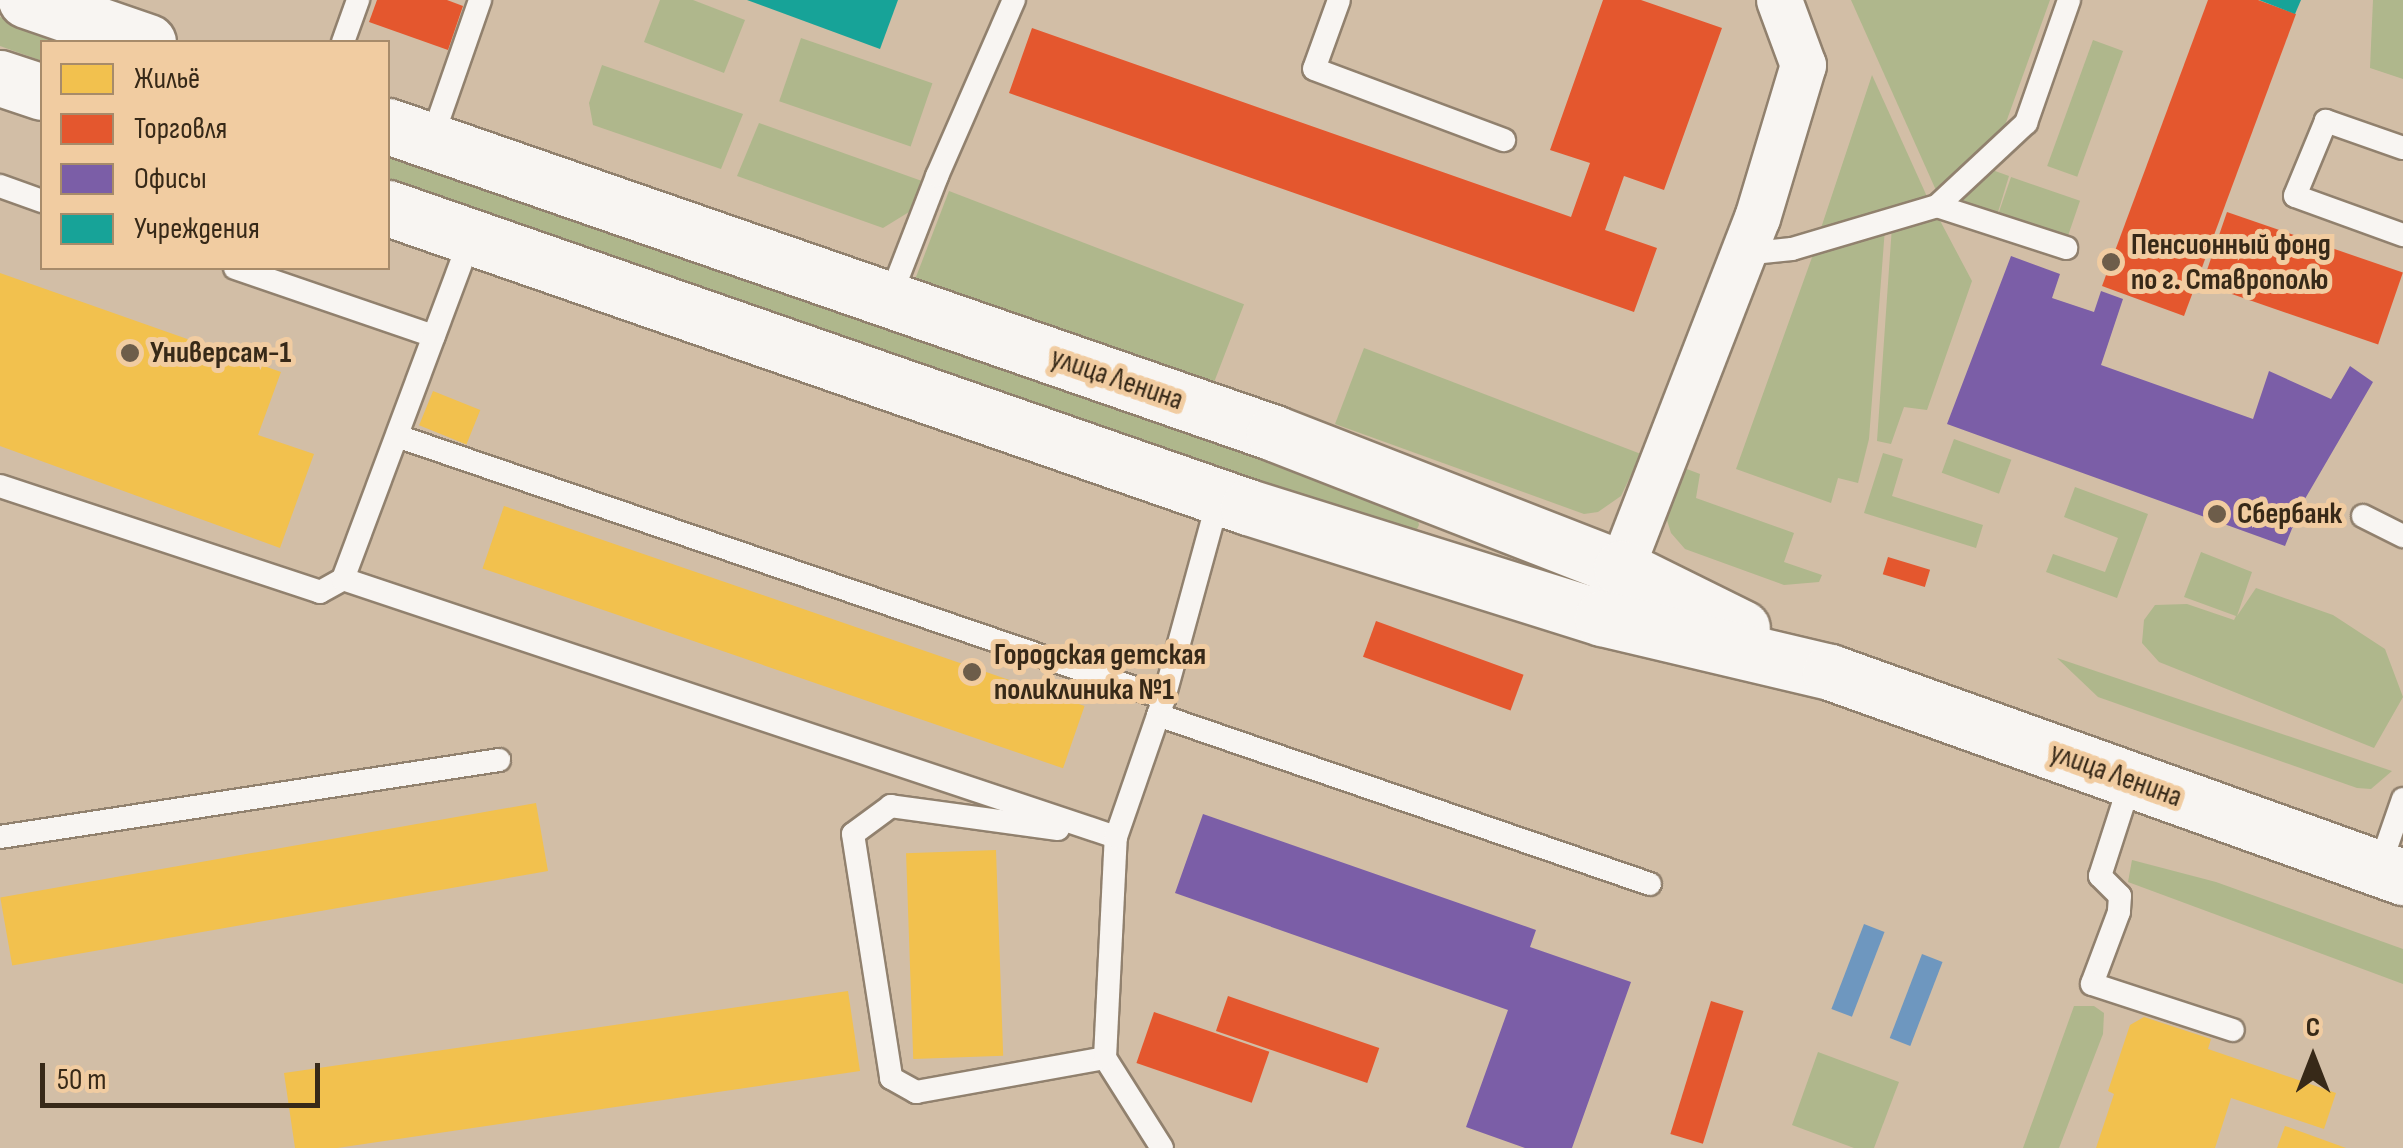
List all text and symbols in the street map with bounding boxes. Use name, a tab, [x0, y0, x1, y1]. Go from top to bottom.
legend	[40, 40, 390, 270]
text: Жильё	[134, 61, 200, 97]
text: Торговля	[134, 111, 227, 147]
text: Офисы	[134, 161, 207, 197]
text: Учреждения	[134, 211, 260, 247]
place label: Пенсионный фонд по г. Ставрополю	[2131, 227, 2331, 298]
marker: Пенсионный фонд по г. Ставрополю	[2100, 251, 2122, 273]
place label: Универсам-1	[150, 335, 291, 371]
street label: улица Ленина	[1046, 340, 1188, 418]
marker: Универсам-1	[119, 342, 141, 364]
place label: Сбербанк	[2237, 496, 2342, 532]
marker: Сбербанк	[2206, 503, 2228, 525]
place label: Городская детская поликлиника №1	[994, 637, 1206, 708]
marker: Городская детская поликлиника №1	[959, 659, 985, 685]
street label: улица Ленина	[2045, 735, 2187, 815]
north arrow	[2263, 1008, 2363, 1108]
text: С	[2306, 1011, 2320, 1044]
scale bar	[45, 1043, 325, 1105]
text: 50 m	[57, 1062, 106, 1098]

